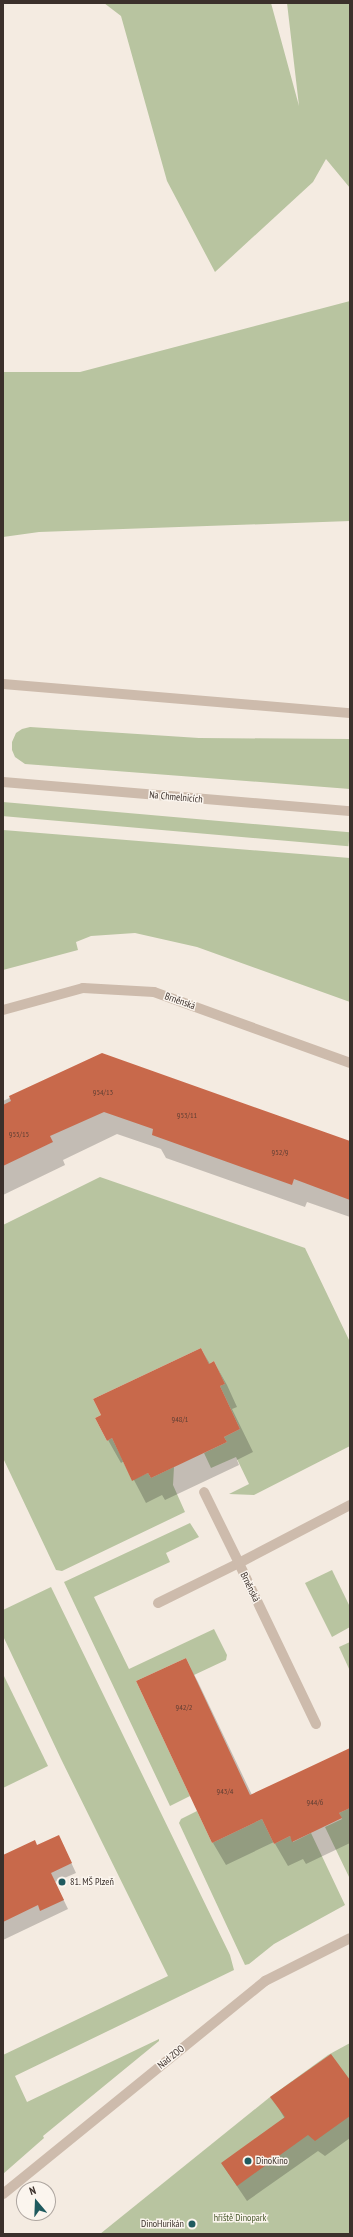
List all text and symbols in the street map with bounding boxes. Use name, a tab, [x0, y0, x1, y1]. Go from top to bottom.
street label: Na Chmelnicích	[149, 789, 203, 805]
street label: Brněnská	[163, 990, 197, 1012]
house number: 954/13	[93, 1088, 113, 1098]
house number: 953/11	[177, 1111, 197, 1121]
house number: 955/15	[9, 1130, 29, 1140]
house number: 952/9	[272, 1148, 288, 1158]
house number: 948/1	[172, 1415, 188, 1425]
street label: Brněnská	[238, 1570, 262, 1604]
house number: 942/2	[176, 1703, 192, 1713]
house number: 943/4	[217, 1787, 233, 1797]
house number: 944/6	[307, 1798, 323, 1808]
place label: 81. MŠ Plzeň	[70, 1876, 115, 1888]
marker: 81. MŠ Plzeň	[57, 1877, 67, 1887]
street label: Nad ZOO	[155, 2043, 187, 2071]
place label: DinoKino	[256, 2155, 288, 2167]
marker: DinoKino	[243, 2156, 253, 2166]
north arrow	[16, 2181, 56, 2221]
text: N	[27, 2183, 38, 2198]
park label: hřiště Dinopark	[214, 2212, 266, 2224]
place label: DinoHurikán	[141, 2218, 184, 2230]
marker: DinoHurikán	[187, 2219, 197, 2229]

